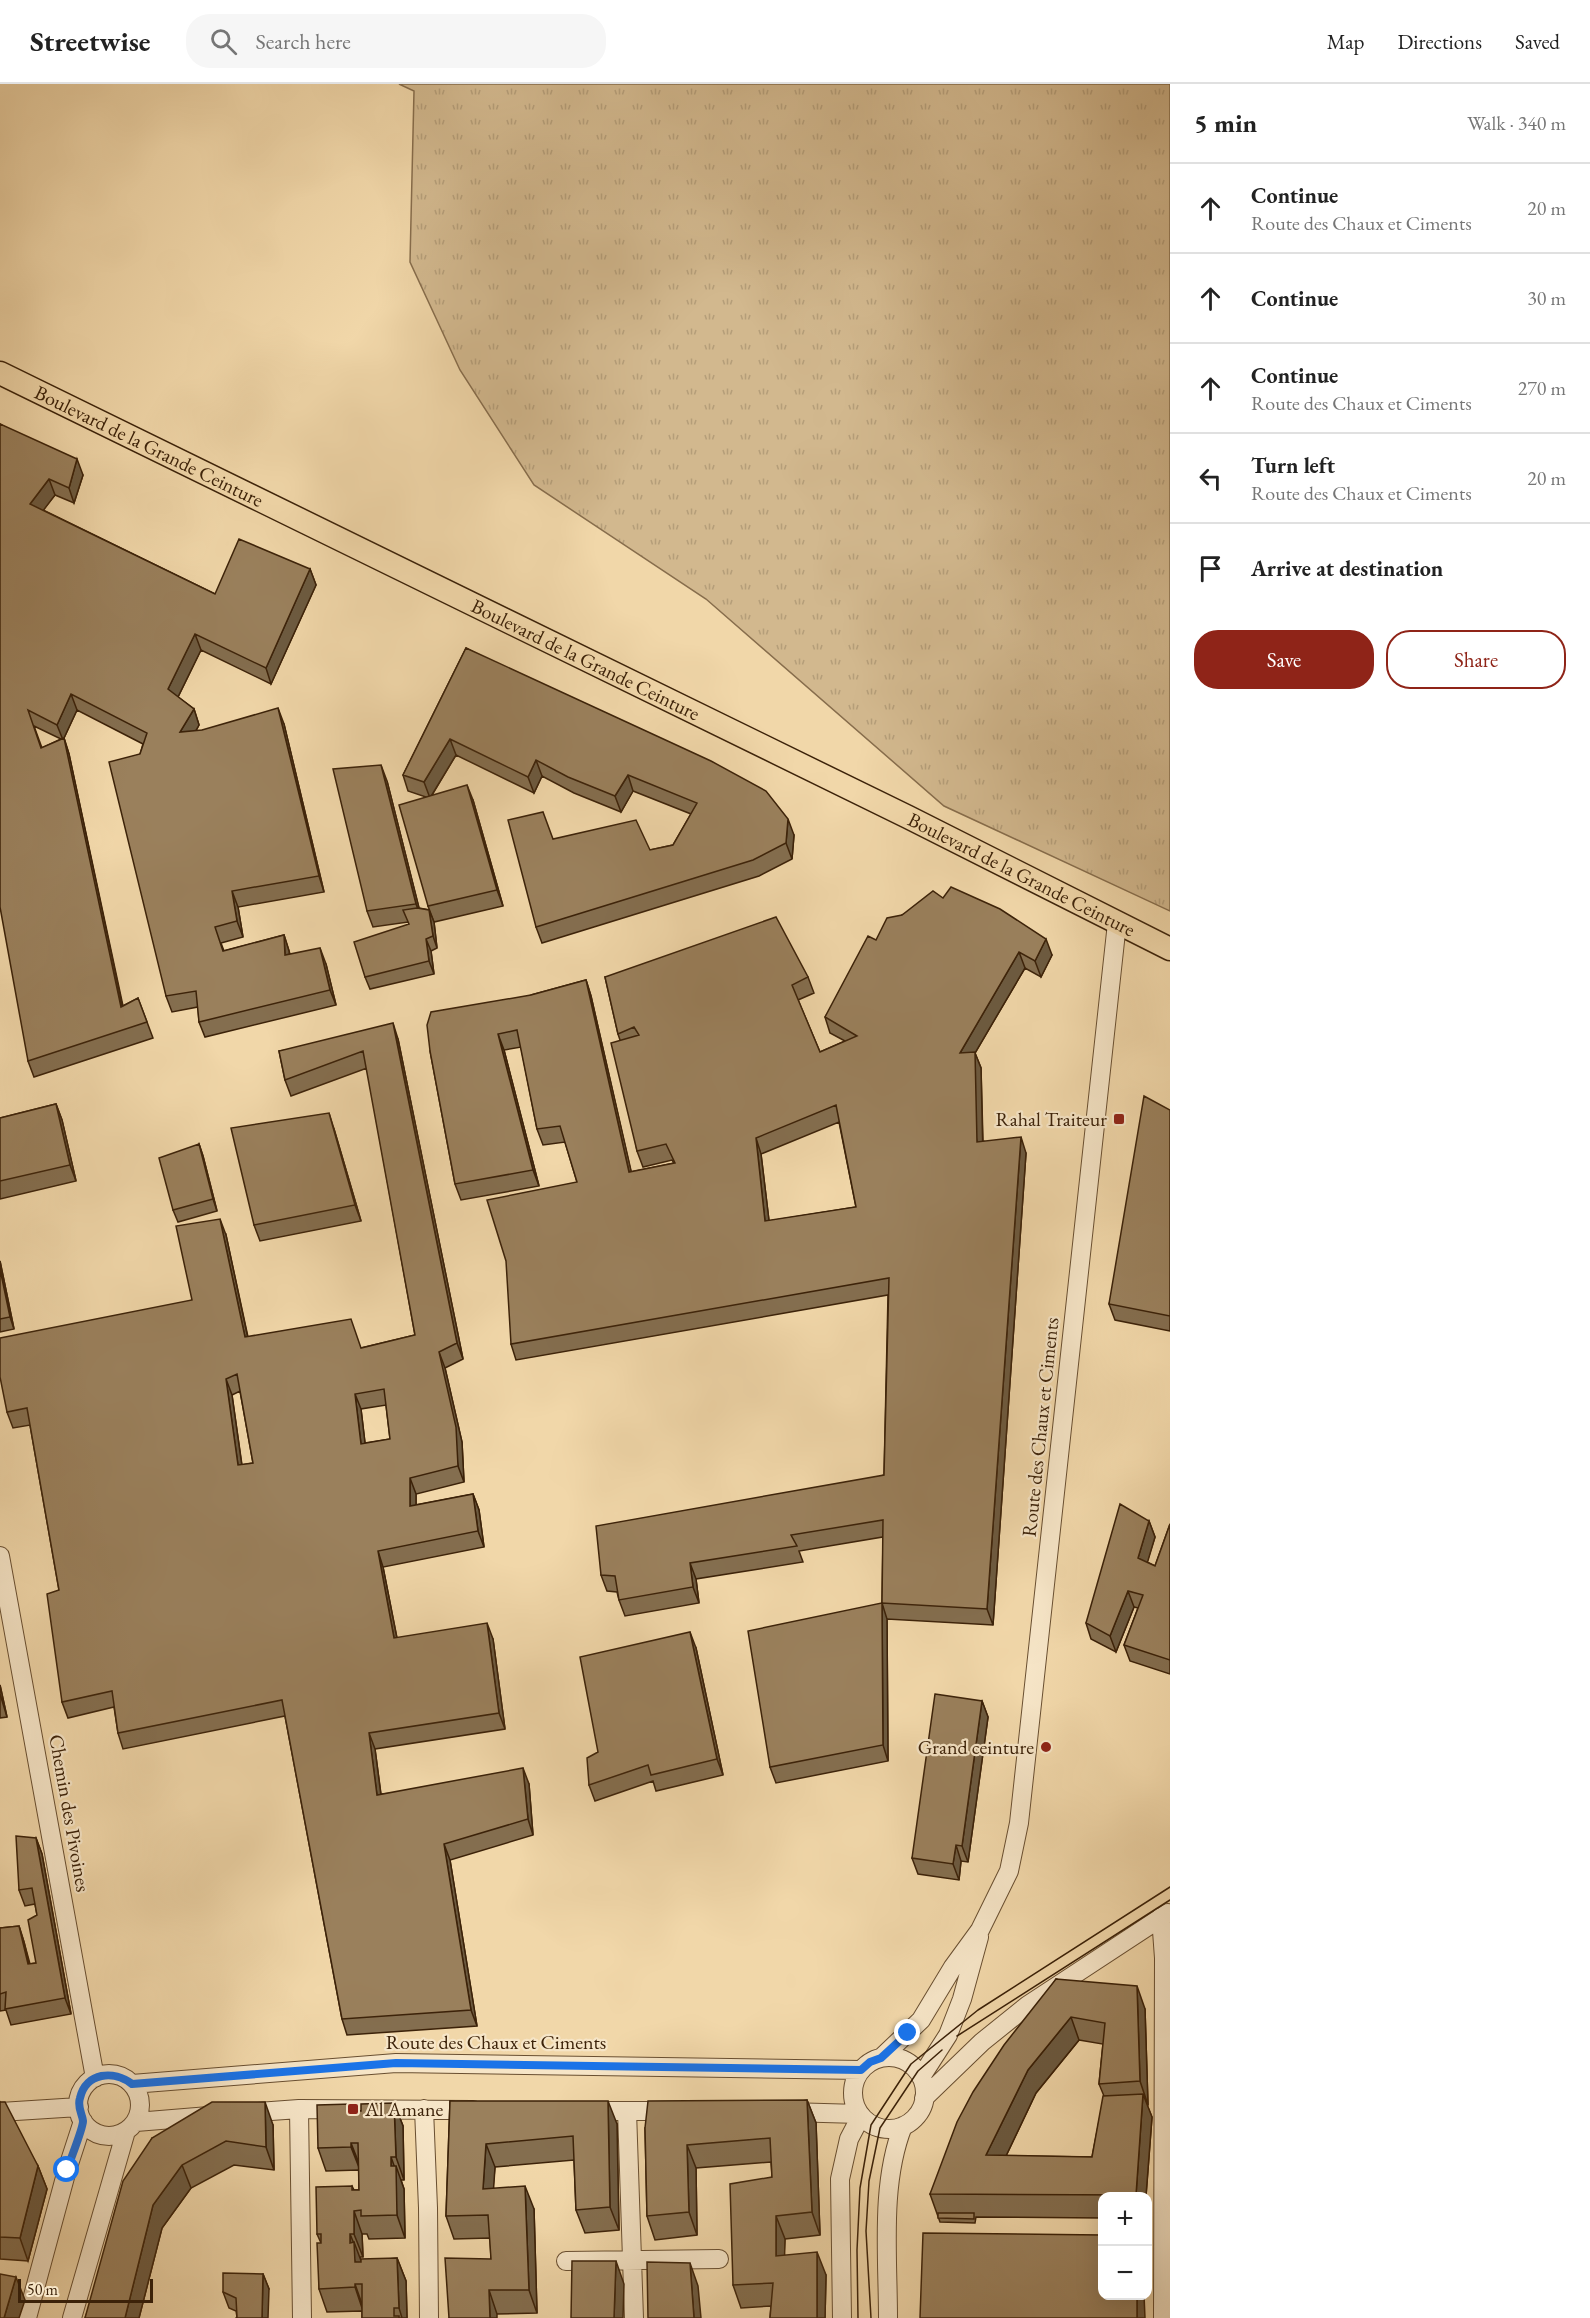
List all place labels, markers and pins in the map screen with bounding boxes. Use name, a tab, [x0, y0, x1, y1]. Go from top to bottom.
place label: Rahal Traiteur	[995, 1106, 1107, 1132]
marker: Rahal Traiteur	[1112, 1112, 1126, 1126]
place label: Grand ceinture	[918, 1734, 1034, 1760]
marker: Grand ceinture	[1039, 1740, 1053, 1754]
place label: Al Amane	[364, 2096, 444, 2122]
marker: Al Amane	[346, 2102, 360, 2116]

